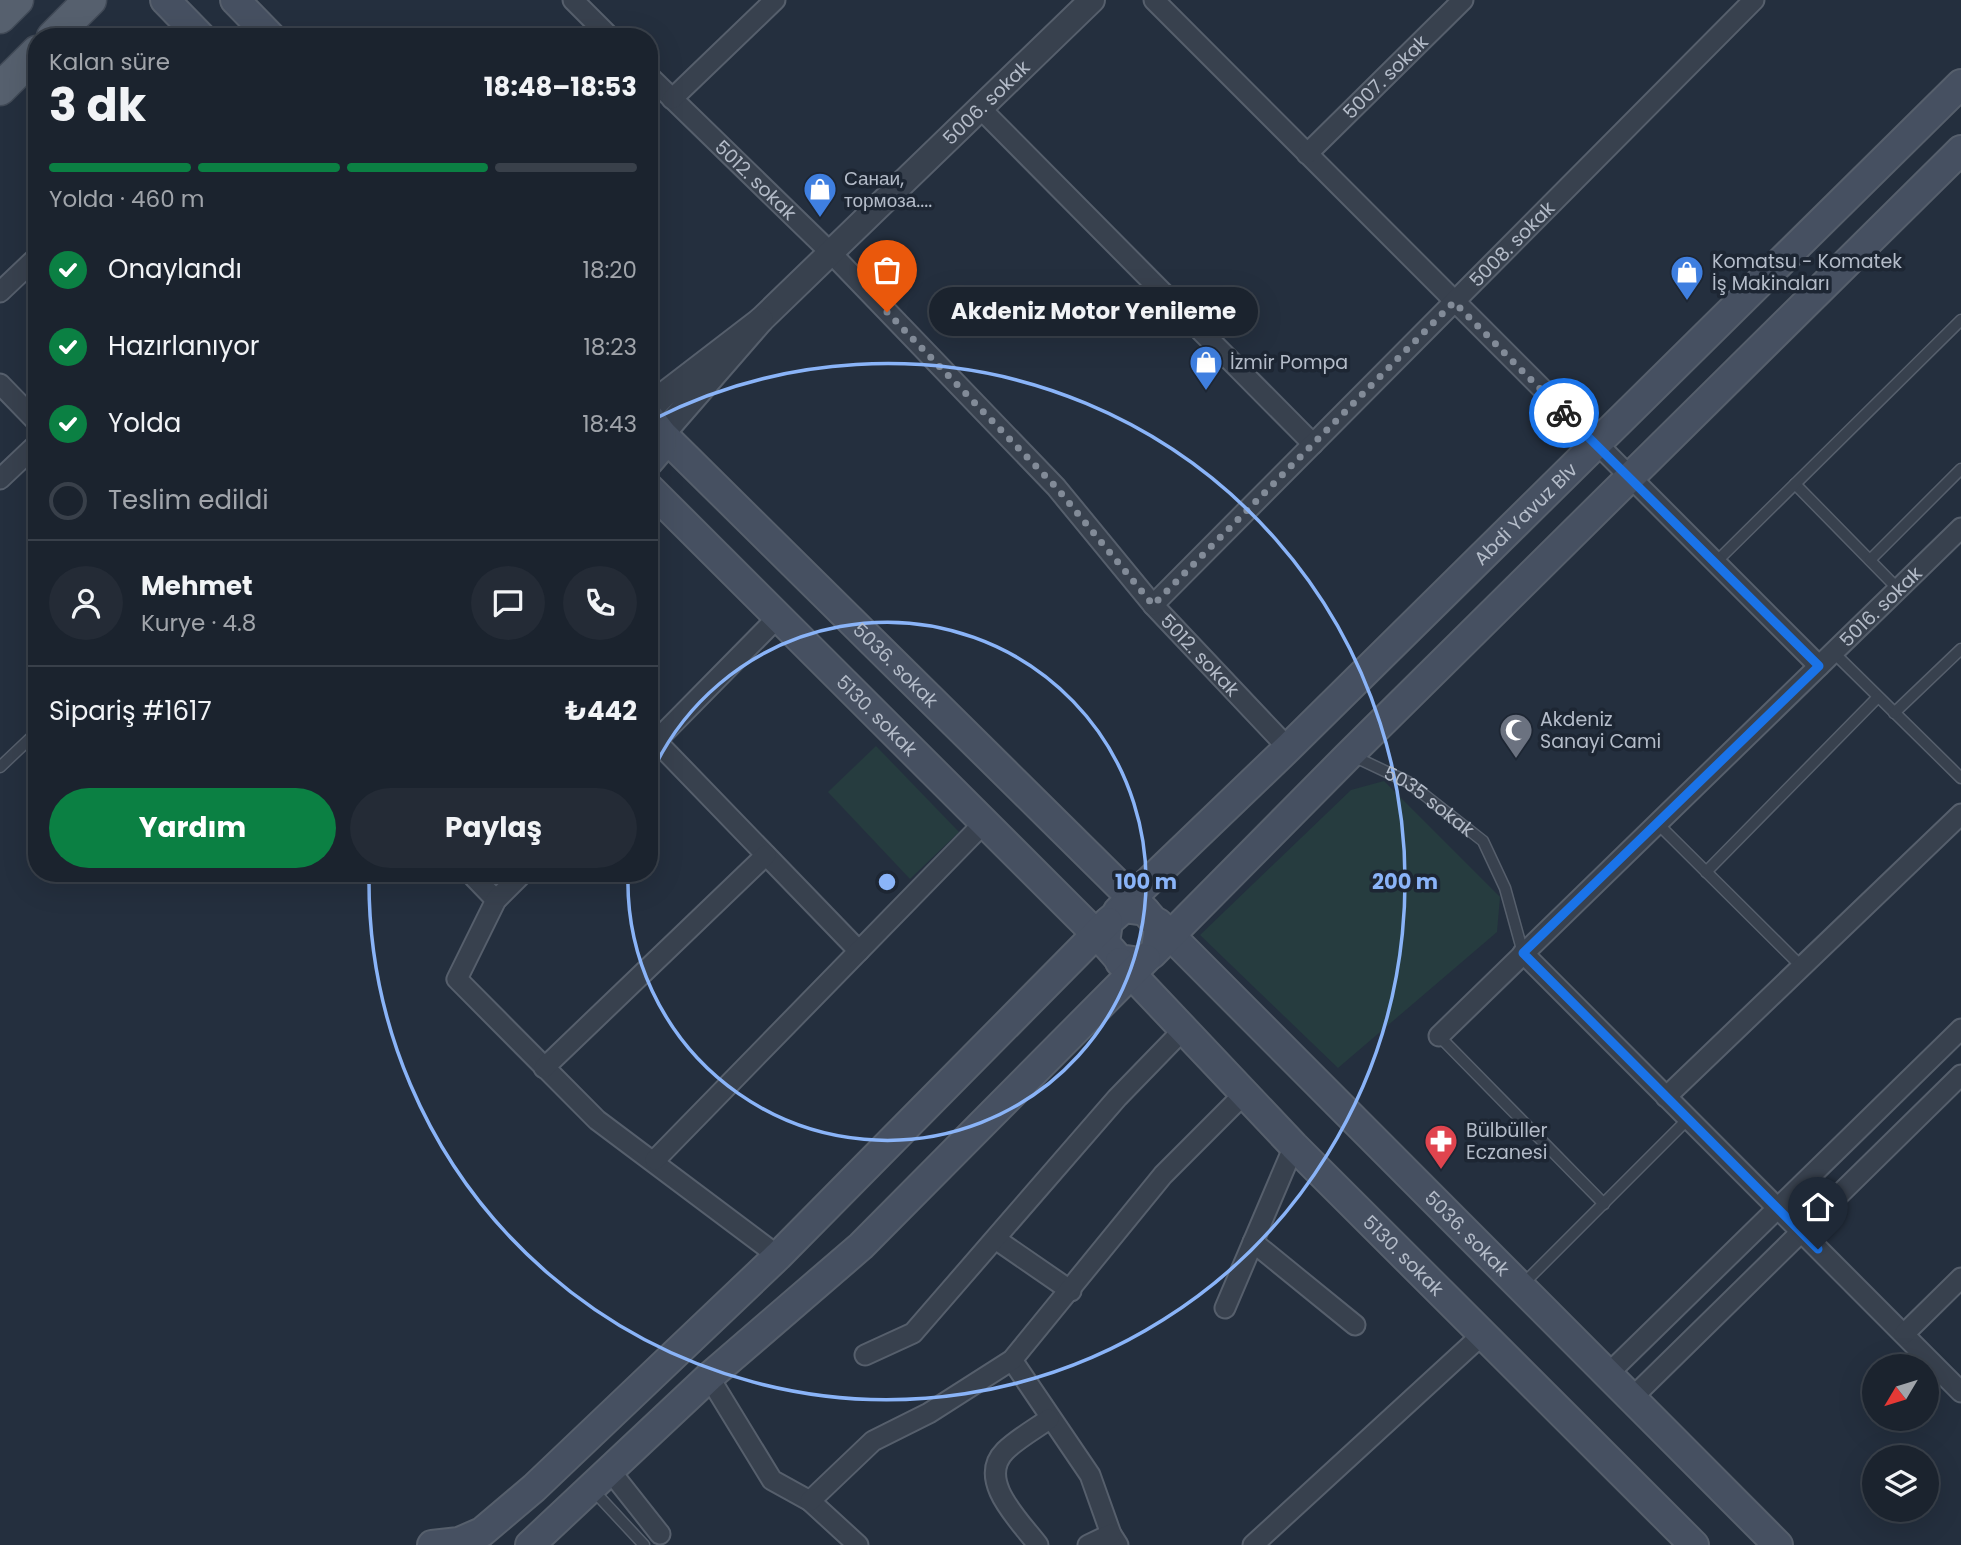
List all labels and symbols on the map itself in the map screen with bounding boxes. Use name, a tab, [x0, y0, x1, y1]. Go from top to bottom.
street label: 5007. sokak	[1337, 28, 1434, 125]
street label: 5006. sokak	[937, 54, 1036, 151]
street label: 5012. sokak	[709, 134, 803, 226]
place label: Санаи, тормоза....	[844, 165, 932, 214]
shop icon: Санаи, тормоза....	[801, 170, 839, 219]
street label: 5008. sokak	[1463, 195, 1561, 293]
pin	[857, 240, 917, 312]
place label: Komatsu - Komatek İş Makinaları	[1712, 248, 1902, 297]
shop icon: Komatsu - Komatek İş Makinaları	[1668, 253, 1706, 302]
callout: Akdeniz Motor Yenileme	[929, 288, 1258, 336]
shop icon: İzmir Pompa	[1187, 343, 1225, 392]
place label: İzmir Pompa	[1230, 349, 1348, 376]
courier	[1529, 378, 1599, 448]
street label: Abdi Yavuz Blv	[1468, 456, 1583, 571]
street label: 5016. sokak	[1833, 560, 1928, 653]
street label: 5012. sokak	[1154, 608, 1246, 702]
street label: 5036. sokak	[847, 616, 945, 714]
street label: 5130. sokak	[830, 669, 924, 762]
place label: Akdeniz Sanayi Cami	[1540, 706, 1661, 755]
mosque icon: Akdeniz Sanayi Cami	[1497, 711, 1535, 760]
street label: 5035 sokak	[1379, 759, 1481, 843]
text: 100 m	[1115, 867, 1177, 896]
text: 200 m	[1372, 867, 1438, 896]
centre of rings	[875, 870, 899, 894]
place label: Bülbüller Eczanesi	[1466, 1117, 1548, 1166]
pharmacy icon: Bülbüller Eczanesi	[1422, 1122, 1460, 1171]
pin	[1788, 1177, 1848, 1249]
street label: 5036. sokak	[1419, 1184, 1516, 1282]
street label: 5130. sokak	[1357, 1209, 1450, 1302]
north arrow	[1862, 1354, 1939, 1432]

